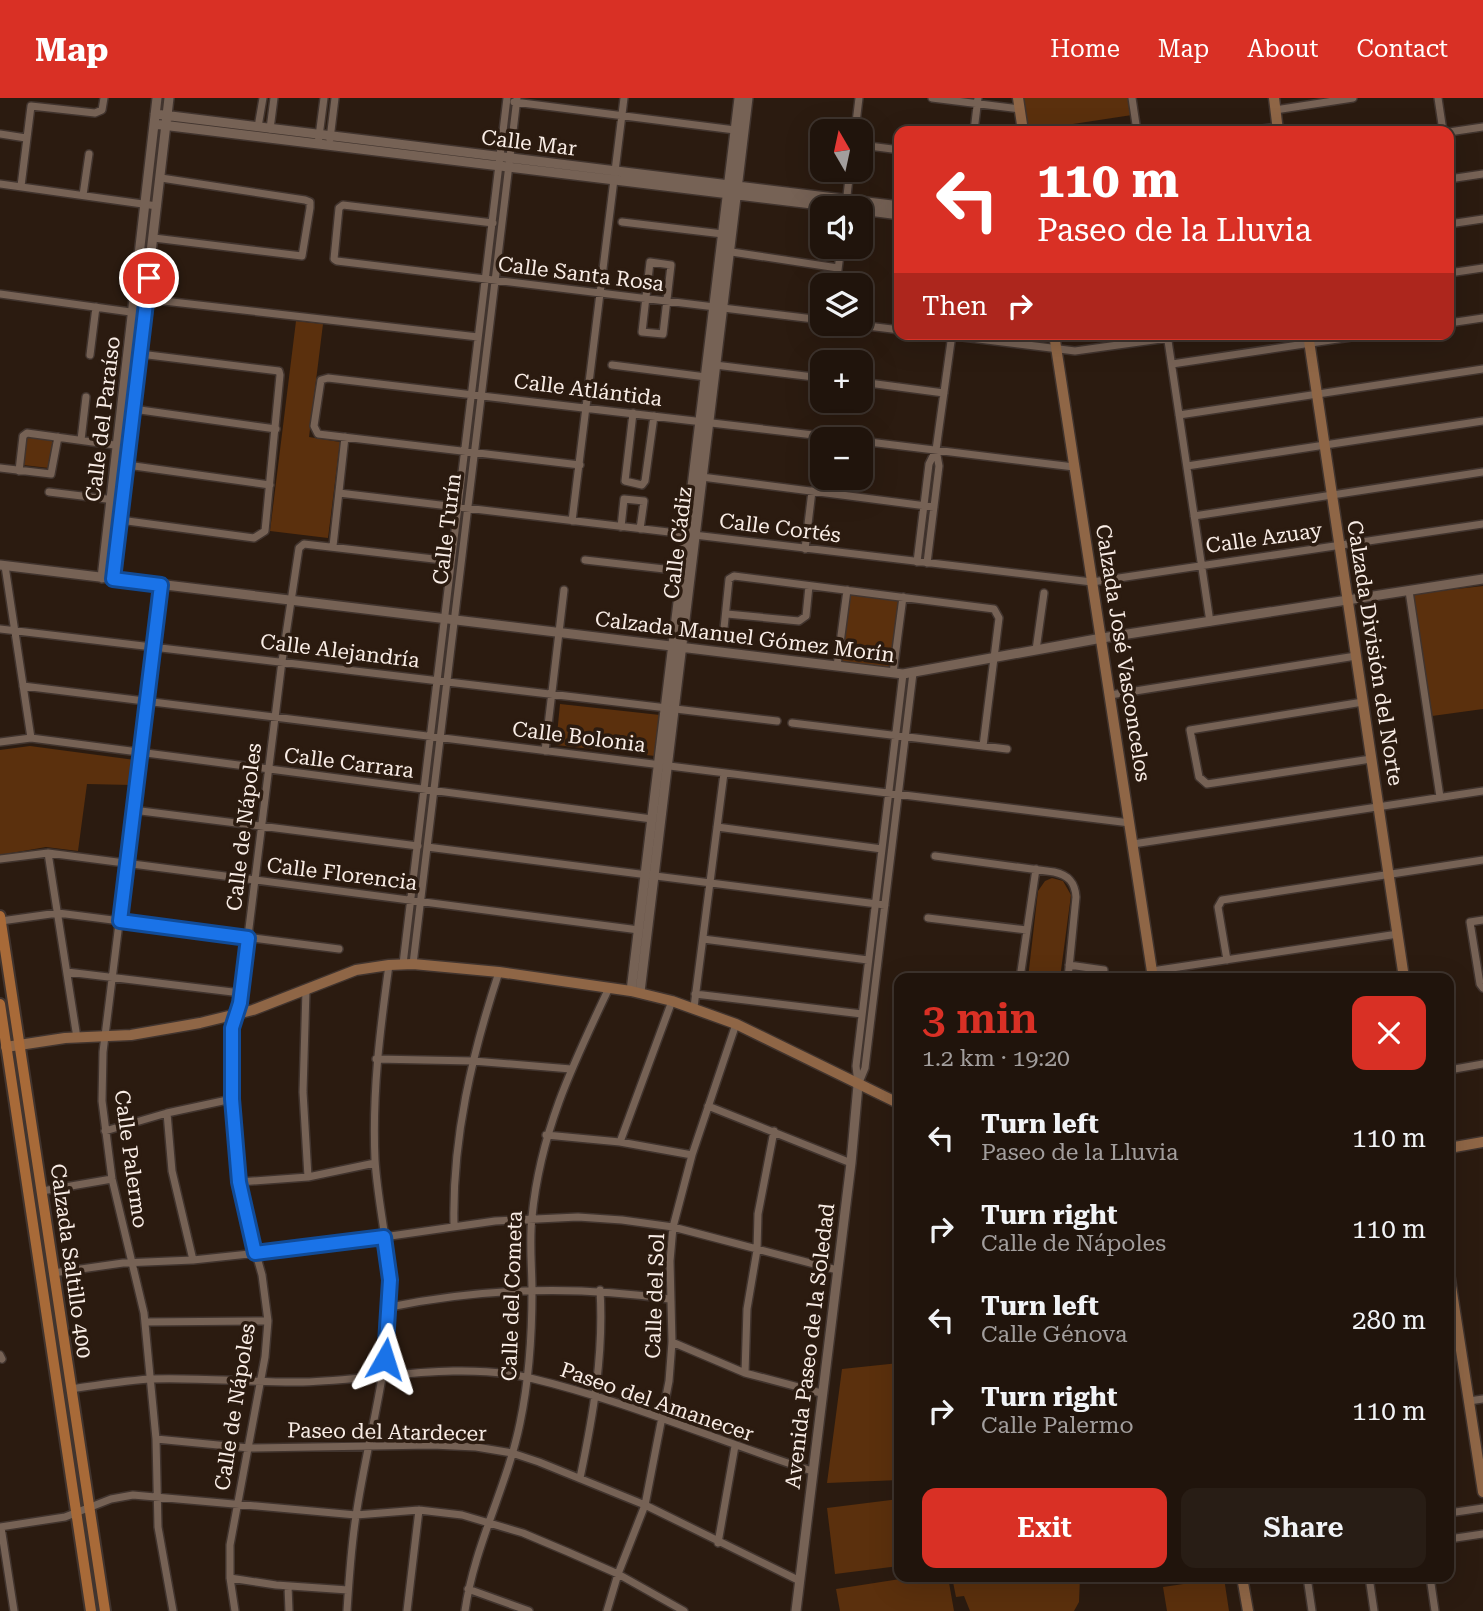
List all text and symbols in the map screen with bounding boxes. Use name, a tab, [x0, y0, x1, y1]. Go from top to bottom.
text: Map	[35, 30, 109, 69]
text: Home	[1050, 35, 1120, 63]
text: Map	[1158, 35, 1209, 63]
text: About	[1247, 35, 1318, 63]
text: Contact	[1356, 35, 1448, 63]
north arrow	[810, 119, 873, 182]
map controls	[810, 119, 873, 490]
street label: Calle Mar	[480, 125, 579, 161]
text: 110 m	[1037, 152, 1179, 209]
icon: left	[922, 154, 1013, 245]
button: sound	[810, 196, 873, 259]
text: Paseo de la Lluvia	[1037, 211, 1312, 249]
pin	[119, 248, 179, 308]
street label: Calle Santa Rosa	[497, 252, 666, 296]
icon: arrive	[130, 259, 168, 297]
button: layers	[810, 273, 873, 336]
icon: right	[1001, 287, 1039, 325]
text: Then	[922, 291, 987, 321]
street label: Calle del Paraíso	[81, 335, 125, 503]
button: +	[810, 350, 873, 413]
street label: Calle Atlántida	[512, 369, 664, 411]
button: −	[810, 427, 873, 490]
street label: Calle Turín	[428, 471, 466, 586]
street label: Calle Cádiz	[659, 486, 697, 600]
street label: Calle Cortés	[718, 509, 842, 547]
street label: Calle Azuay	[1204, 518, 1324, 558]
street label: Calzada División del Norte	[1342, 518, 1408, 788]
street label: Calzada José Vasconcelos	[1091, 522, 1155, 784]
street label: Calzada Manuel Gómez Morín	[594, 607, 897, 667]
street label: Calle Alejandría	[259, 629, 422, 673]
street label: Calle Bolonia	[511, 717, 648, 757]
street label: Calle de Nápoles	[222, 742, 266, 912]
street label: Calle Carrara	[283, 743, 416, 783]
street label: Calle Florencia	[265, 853, 419, 895]
text: 3 min	[922, 994, 1038, 1043]
button: close	[1352, 996, 1426, 1070]
text: 1.2 km · 19:20	[922, 1045, 1070, 1072]
street label: Calle Palermo	[109, 1088, 153, 1230]
text: Turn left	[981, 1109, 1099, 1139]
icon: left	[922, 1119, 960, 1157]
text: 110 m	[1352, 1123, 1426, 1153]
text: Paseo de la Lluvia	[981, 1139, 1179, 1166]
street label: Calzada Saltillo 400	[45, 1162, 97, 1360]
text: Turn right	[981, 1200, 1117, 1230]
street label: Avenida Paseo de la Soledad	[781, 1201, 840, 1490]
street label: Calle del Cometa	[497, 1210, 527, 1382]
icon: right	[922, 1210, 960, 1248]
text: 110 m	[1352, 1214, 1426, 1244]
text: Calle de Nápoles	[981, 1230, 1166, 1257]
street label: Calle del Sol	[641, 1232, 669, 1359]
text: Turn left	[981, 1291, 1099, 1321]
icon: left	[922, 1301, 960, 1339]
text: 280 m	[1352, 1305, 1426, 1335]
text: Calle Génova	[981, 1321, 1127, 1348]
street label: Calle de Nápoles	[210, 1322, 260, 1492]
position arrow	[348, 1322, 422, 1396]
street label: Paseo del Amanecer	[557, 1358, 757, 1446]
text: Turn right	[981, 1382, 1117, 1412]
icon: right	[922, 1392, 960, 1430]
text: 110 m	[1352, 1396, 1426, 1426]
text: Calle Palermo	[981, 1412, 1134, 1439]
street label: Paseo del Atardecer	[287, 1418, 487, 1446]
button: Exit	[922, 1488, 1167, 1568]
button: Share	[1181, 1488, 1426, 1568]

